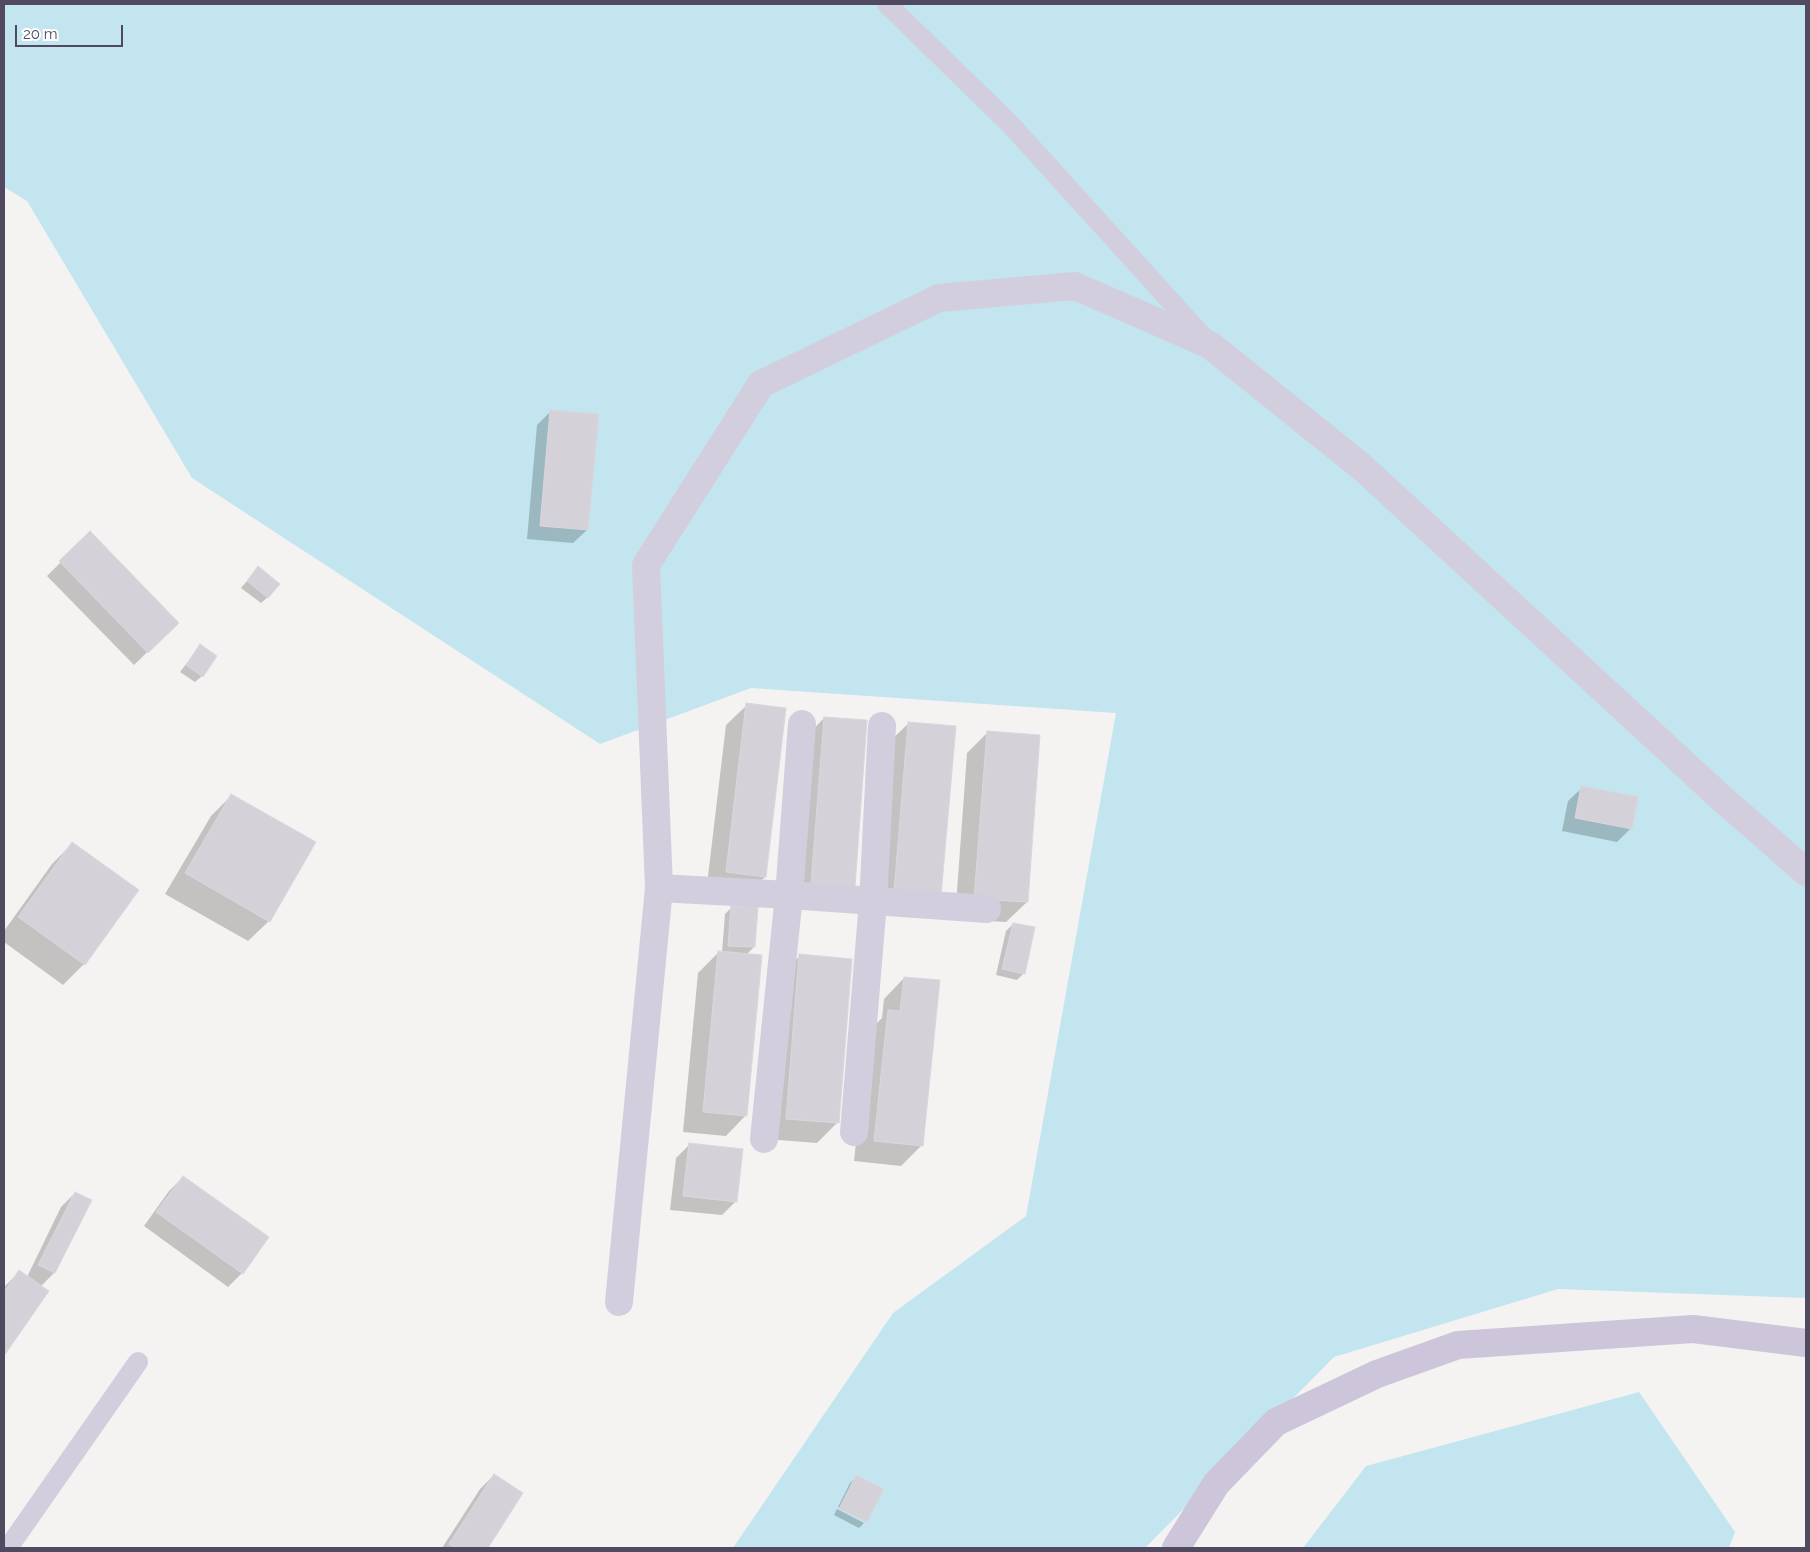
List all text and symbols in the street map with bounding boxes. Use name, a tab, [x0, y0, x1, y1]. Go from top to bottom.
scale bar	[18, 15, 125, 47]
text: 20 m	[23, 25, 58, 43]

